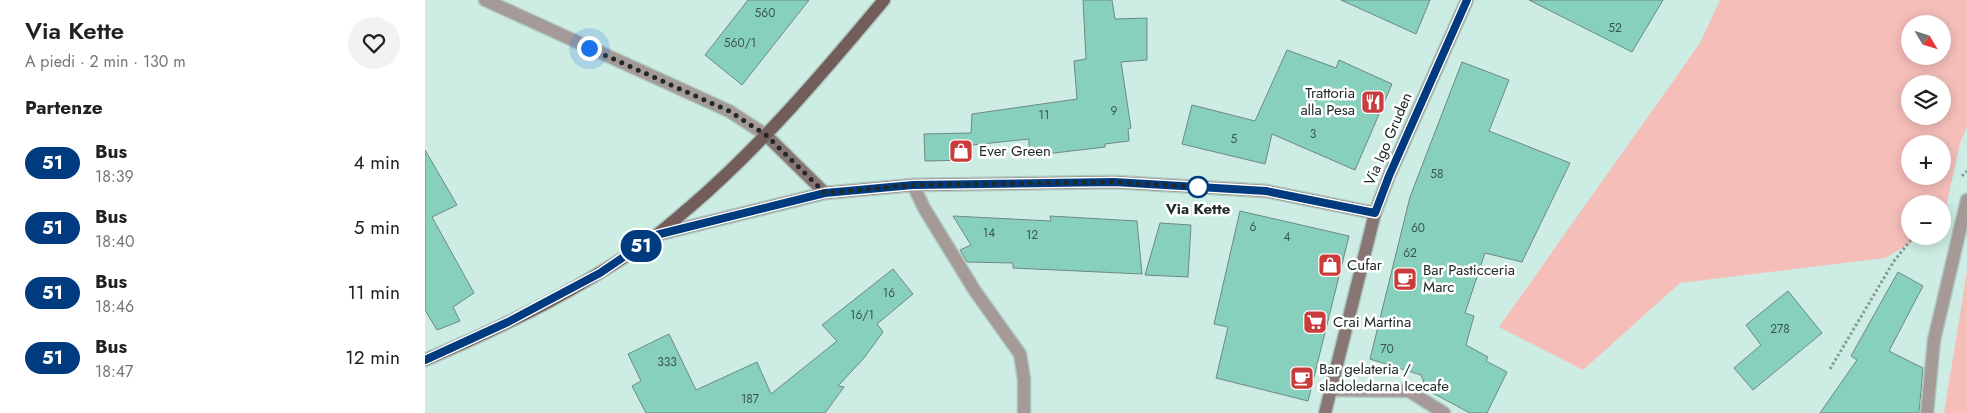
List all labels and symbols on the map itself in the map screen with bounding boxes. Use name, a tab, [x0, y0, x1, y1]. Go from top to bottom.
house number: 560	[755, 4, 775, 22]
north arrow	[1901, 15, 1951, 65]
house number: 52	[1608, 19, 1622, 37]
house number: 560/1	[724, 34, 756, 52]
your location	[577, 36, 602, 61]
place label: Trattoria alla Pesa	[1300, 82, 1355, 121]
street label: Via Igo Gruden	[1358, 89, 1418, 189]
restaurant icon: Trattoria alla Pesa	[1360, 89, 1386, 115]
house number: 9	[1111, 102, 1118, 120]
house number: 11	[1039, 106, 1049, 124]
house number: 3	[1310, 125, 1317, 143]
house number: 5	[1231, 130, 1238, 148]
shop icon: Ever Green	[948, 138, 974, 164]
place label: Ever Green	[979, 140, 1051, 162]
house number: 58	[1430, 165, 1444, 183]
marker: Via Kette	[1187, 176, 1209, 198]
place label: Via Kette	[1165, 198, 1231, 220]
house number: 6	[1250, 218, 1257, 236]
house number: 60	[1411, 219, 1425, 237]
house number: 14	[983, 224, 995, 242]
house number: 12	[1026, 226, 1038, 244]
house number: 4	[1284, 228, 1291, 246]
line badge: 51	[619, 230, 663, 262]
house number: 62	[1403, 244, 1417, 262]
shop icon: Cufar	[1317, 252, 1343, 278]
place label: Cufar	[1347, 254, 1383, 276]
place label: Bar Pasticceria Marc	[1423, 259, 1515, 298]
cafe icon: Bar Pasticceria Marc	[1392, 266, 1418, 292]
house number: 16	[883, 284, 895, 302]
house number: 16/1	[850, 306, 874, 324]
supermarket icon: Crai Martina	[1302, 309, 1328, 335]
place label: Crai Martina	[1333, 311, 1411, 333]
house number: 278	[1770, 320, 1790, 338]
house number: 70	[1380, 340, 1394, 358]
house number: 333	[657, 353, 677, 371]
place label: Bar gelateria / sladoledarna Icecafe	[1319, 358, 1449, 397]
cafe icon: Bar gelateria / sladoledarna Icecafe	[1289, 365, 1315, 391]
house number: 187	[741, 390, 760, 408]

